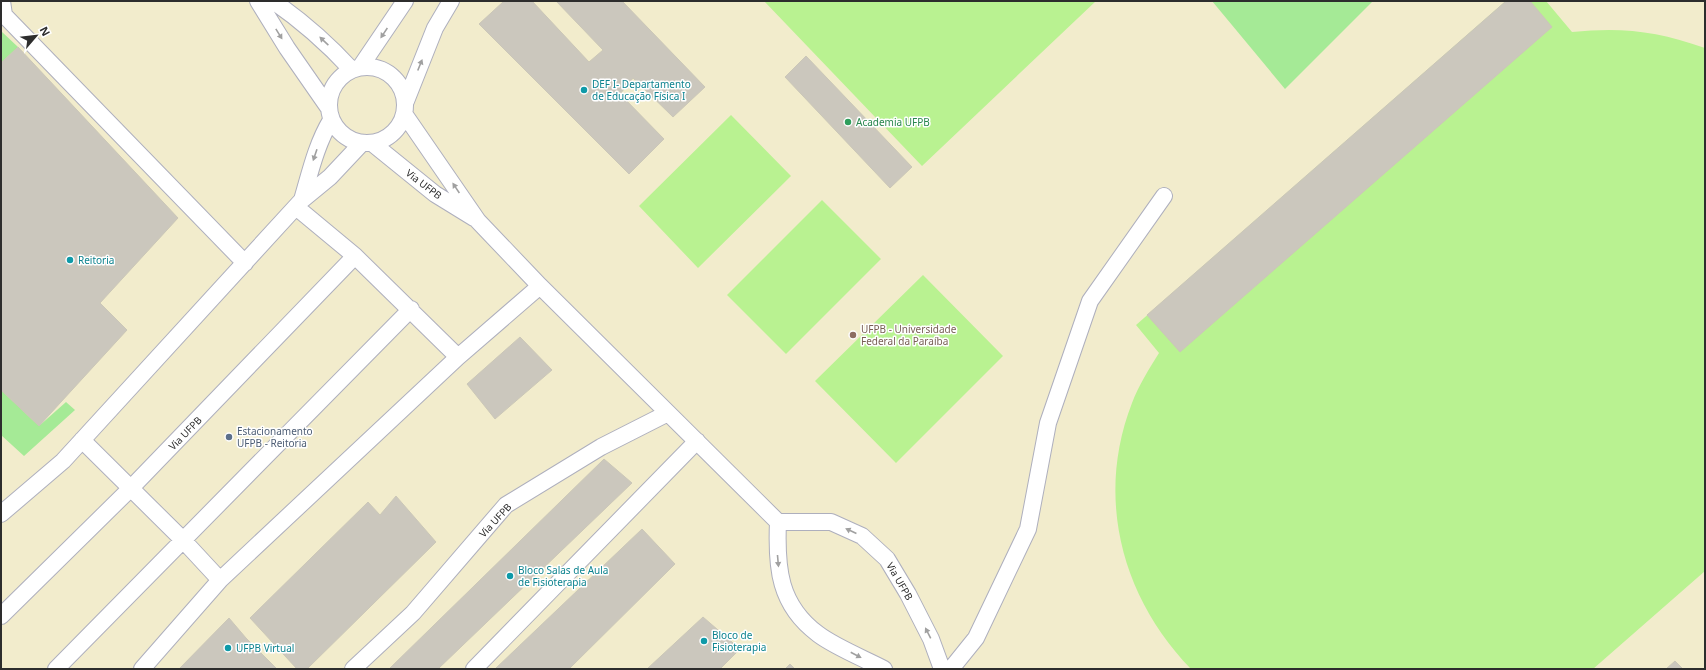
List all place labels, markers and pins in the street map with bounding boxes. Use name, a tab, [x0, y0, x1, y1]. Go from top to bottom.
place label: DEF I- Departamento de Educação Física I	[592, 77, 691, 103]
marker: DEF I- Departamento de Educação Física I	[579, 85, 589, 95]
place label: Academia UFPB	[856, 115, 930, 129]
marker: Academia UFPB	[843, 117, 853, 127]
place label: Reitoria	[78, 253, 114, 267]
marker: Reitoria	[65, 255, 75, 265]
place label: UFPB - Universidade Federal da Paraíba	[861, 322, 957, 348]
marker: UFPB - Universidade Federal da Paraíba	[848, 330, 858, 340]
place label: Estacionamento UFPB - Reitoria	[237, 424, 313, 450]
marker: Estacionamento UFPB - Reitoria	[224, 432, 234, 442]
place label: Bloco Salas de Aula de Fisioterapia	[518, 563, 608, 589]
marker: Bloco Salas de Aula de Fisioterapia	[505, 571, 515, 581]
place label: Bloco de Fisioterapia	[712, 628, 766, 654]
marker: Bloco de Fisioterapia	[699, 636, 709, 646]
place label: UFPB Virtual	[236, 641, 294, 655]
marker: UFPB Virtual	[223, 643, 233, 653]

